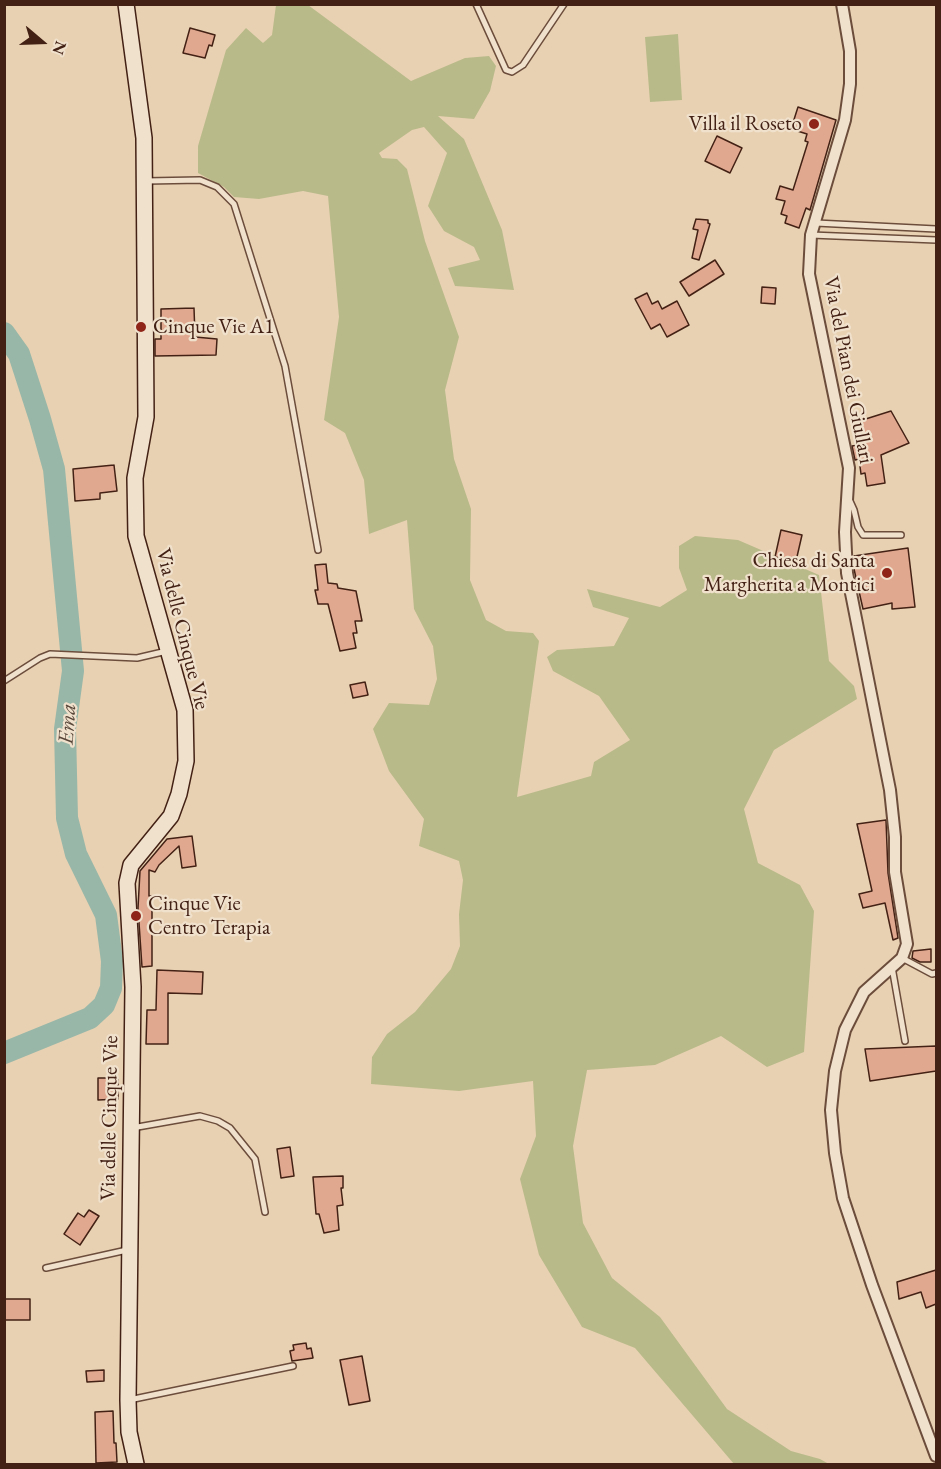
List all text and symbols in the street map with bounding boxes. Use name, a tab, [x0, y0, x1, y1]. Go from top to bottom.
north arrow	[12, 12, 72, 72]
text: N	[47, 38, 72, 58]
place label: Villa il Roseto	[689, 111, 802, 137]
marker: Villa il Roseto	[807, 117, 821, 131]
street label: Via del Pian dei Giullari	[817, 274, 879, 466]
place label: Cinque Vie A1	[153, 314, 274, 340]
marker: Cinque Vie A1	[134, 320, 148, 334]
street label: Via delle Cinque Vie	[150, 546, 214, 712]
place label: Chiesa di Santa Margherita a Montici	[704, 548, 875, 598]
marker: Chiesa di Santa Margherita a Montici	[880, 566, 894, 580]
water label: Ema	[53, 703, 83, 745]
place label: Cinque Vie Centro Terapia	[148, 891, 270, 941]
marker: Cinque Vie Centro Terapia	[129, 909, 143, 923]
street label: Via delle Cinque Vie	[96, 1035, 124, 1201]

